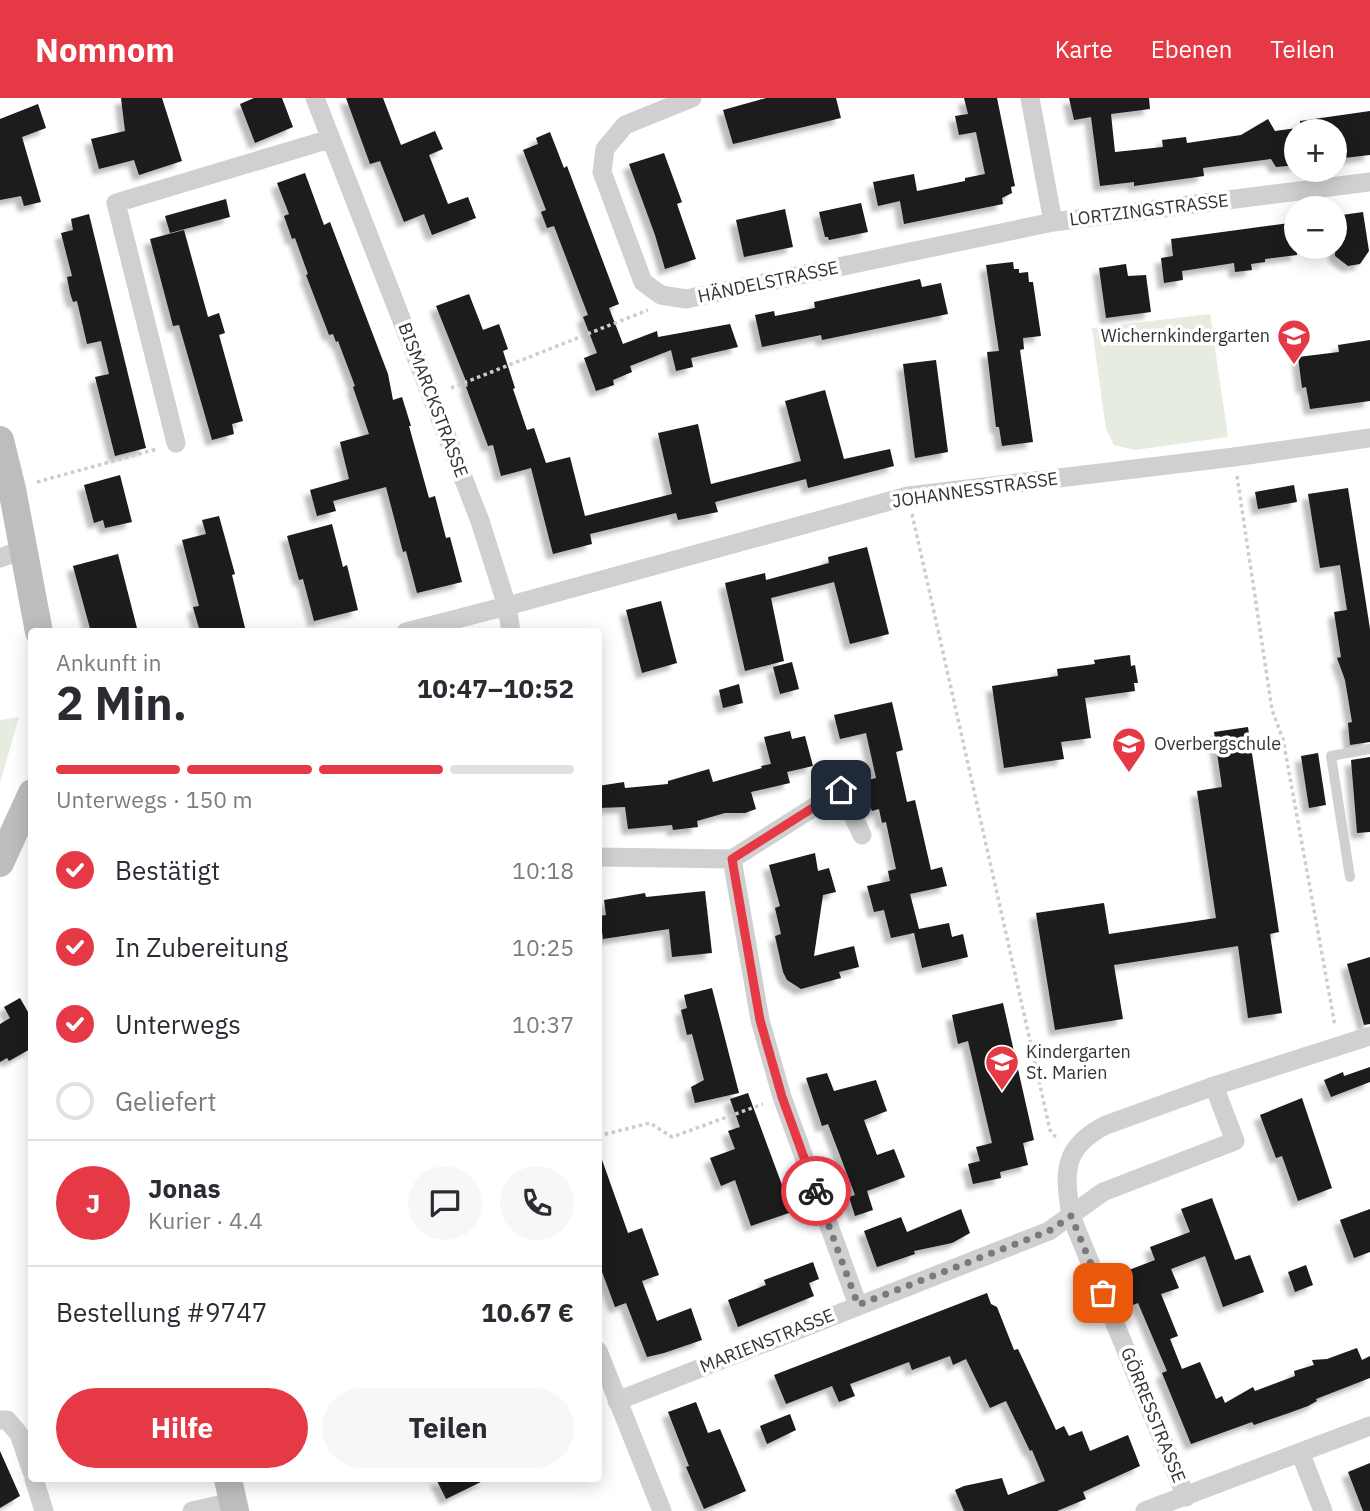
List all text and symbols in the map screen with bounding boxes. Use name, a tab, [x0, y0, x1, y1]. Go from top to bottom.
text: Nomnom	[35, 28, 175, 71]
text: Karte	[1055, 33, 1113, 65]
text: Ebenen	[1151, 33, 1232, 65]
text: Teilen	[1270, 33, 1335, 65]
map controls	[1284, 119, 1347, 259]
button: +	[1284, 119, 1347, 182]
street label: LORTZINGSTRASSE	[1068, 188, 1230, 231]
button: −	[1284, 196, 1347, 259]
street label: HÄNDELSTRASSE	[695, 255, 840, 308]
school or university icon: Wichernkindergarten	[1275, 317, 1313, 366]
street label: BISMARCKSTRASSE	[393, 319, 474, 481]
place label: Wichernkindergarten	[1101, 324, 1270, 347]
street label: JOHANNESSTRASSE	[891, 466, 1059, 513]
text: Ankunft in	[56, 647, 162, 677]
text: 10:47–10:52	[417, 671, 574, 705]
text: 2 Min.	[56, 673, 187, 733]
school or university icon: Overbergschule	[1110, 725, 1148, 774]
place label: Overbergschule	[1154, 732, 1281, 755]
pin	[811, 760, 871, 820]
icon: home	[822, 771, 860, 809]
text: Unterwegs · 150 m	[56, 784, 253, 814]
icon: check	[56, 851, 94, 889]
text: Bestätigt	[115, 853, 220, 887]
text: 10:18	[512, 855, 574, 885]
icon: check	[56, 928, 94, 966]
text: In Zubereitung	[115, 930, 288, 964]
text: 10:25	[512, 932, 574, 962]
icon: check	[56, 1005, 94, 1043]
text: Unterwegs	[115, 1007, 241, 1041]
text: 10:37	[512, 1009, 574, 1039]
place label: Kindergarten St. Marien	[1026, 1040, 1131, 1084]
school or university icon: Kindergarten St. Marien	[983, 1043, 1021, 1092]
text: Geliefert	[115, 1084, 217, 1118]
courier	[781, 1156, 851, 1226]
button: chat	[408, 1166, 482, 1240]
button: phone	[500, 1166, 574, 1240]
text: Jonas	[148, 1171, 221, 1205]
icon: bike	[797, 1172, 835, 1210]
text: J	[86, 1186, 100, 1220]
text: Kurier · 4.4	[148, 1205, 263, 1235]
pin	[1073, 1263, 1133, 1323]
icon: bag	[1084, 1274, 1122, 1312]
text: Bestellung #9747	[56, 1295, 267, 1329]
text: 10.67 €	[481, 1295, 574, 1329]
street label: MARIENSTRASSE	[696, 1303, 837, 1378]
street label: GÖRRESSTRASSE	[1116, 1344, 1191, 1486]
button: Hilfe	[56, 1388, 308, 1468]
button: Teilen	[322, 1388, 574, 1468]

